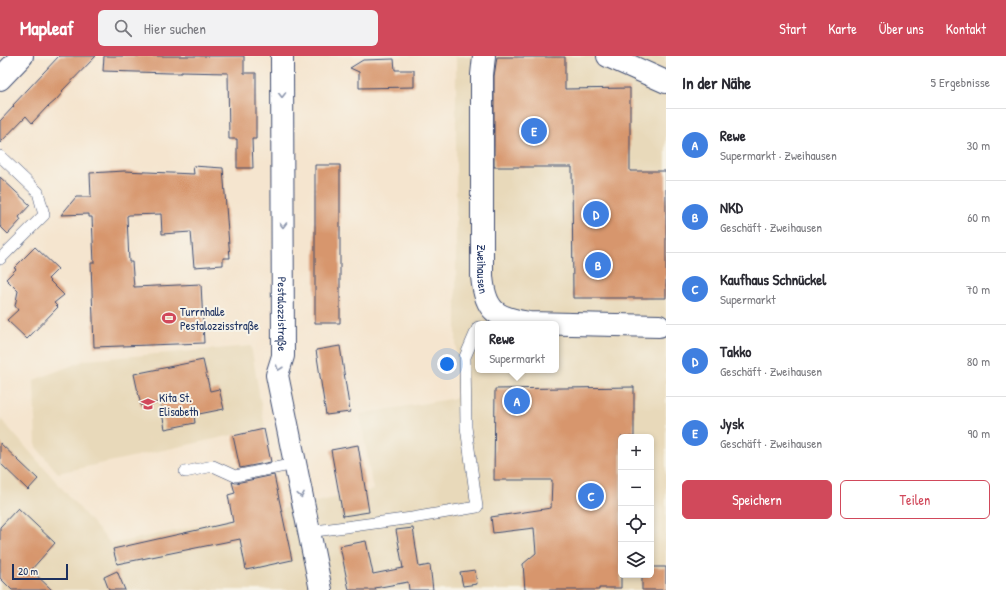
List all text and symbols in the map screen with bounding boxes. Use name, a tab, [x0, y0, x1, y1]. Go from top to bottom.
search box	[98, 10, 378, 46]
text: Mapleaf	[20, 15, 74, 41]
icon: search	[112, 17, 134, 39]
text: Hier suchen	[144, 18, 206, 39]
text: Start	[779, 19, 806, 38]
text: Karte	[828, 19, 857, 38]
text: Über uns	[879, 19, 924, 38]
text: Kontakt	[946, 19, 986, 38]
text: In der Nähe	[682, 71, 751, 94]
text: 5 Ergebnisse	[930, 73, 990, 91]
one-way arrow	[278, 92, 286, 98]
pin: E	[521, 116, 547, 146]
text: Rewe	[720, 125, 746, 146]
text: A	[692, 136, 698, 154]
text: 30 m	[967, 136, 990, 154]
text: Supermarkt · Zweihausen	[720, 146, 837, 164]
text: NKD	[720, 197, 743, 218]
pin: D	[583, 199, 609, 229]
text: B	[692, 208, 698, 226]
text: 60 m	[967, 208, 990, 226]
text: Geschäft · Zweihausen	[720, 218, 822, 236]
one-way arrow	[279, 222, 287, 228]
street label: Zweihausen	[474, 245, 493, 295]
pin: B	[585, 250, 611, 280]
text: Kaufhaus Schnückel	[720, 269, 826, 290]
street label: Pestalozzistraße	[274, 277, 291, 351]
text: C	[691, 280, 699, 298]
text: 70 m	[966, 280, 990, 298]
text: Supermarkt	[720, 290, 776, 308]
place label: Turrnhalle Pestalozzisstraße	[180, 303, 259, 334]
sports icon: Turrnhalle Pestalozzisstraße	[161, 310, 177, 326]
popup	[475, 321, 559, 373]
text: Rewe	[489, 328, 515, 349]
text: Takko	[720, 341, 751, 362]
text: Supermarkt	[489, 349, 545, 367]
text: D	[692, 352, 698, 370]
text: 80 m	[967, 352, 990, 370]
your location	[437, 354, 457, 374]
text: Geschäft · Zweihausen	[720, 362, 822, 380]
one-way arrow	[275, 365, 284, 372]
pin: A	[504, 386, 530, 416]
place label: Kita St. Elisabeth	[159, 389, 198, 420]
school or university icon: Kita St. Elisabeth	[140, 396, 156, 412]
text: Jysk	[720, 413, 744, 434]
text: E	[692, 424, 698, 442]
text: 90 m	[968, 424, 990, 442]
map controls	[618, 434, 654, 578]
button: +	[618, 434, 654, 470]
text: Geschäft · Zweihausen	[720, 434, 822, 452]
button: −	[618, 470, 654, 506]
button: Speichern	[682, 480, 832, 519]
button: Teilen	[840, 480, 990, 519]
pin: C	[578, 481, 604, 511]
one-way arrow	[297, 492, 305, 499]
button: locate	[618, 506, 654, 542]
button: layers	[618, 542, 654, 578]
scale bar	[12, 562, 68, 581]
text: 20 m	[18, 564, 38, 578]

